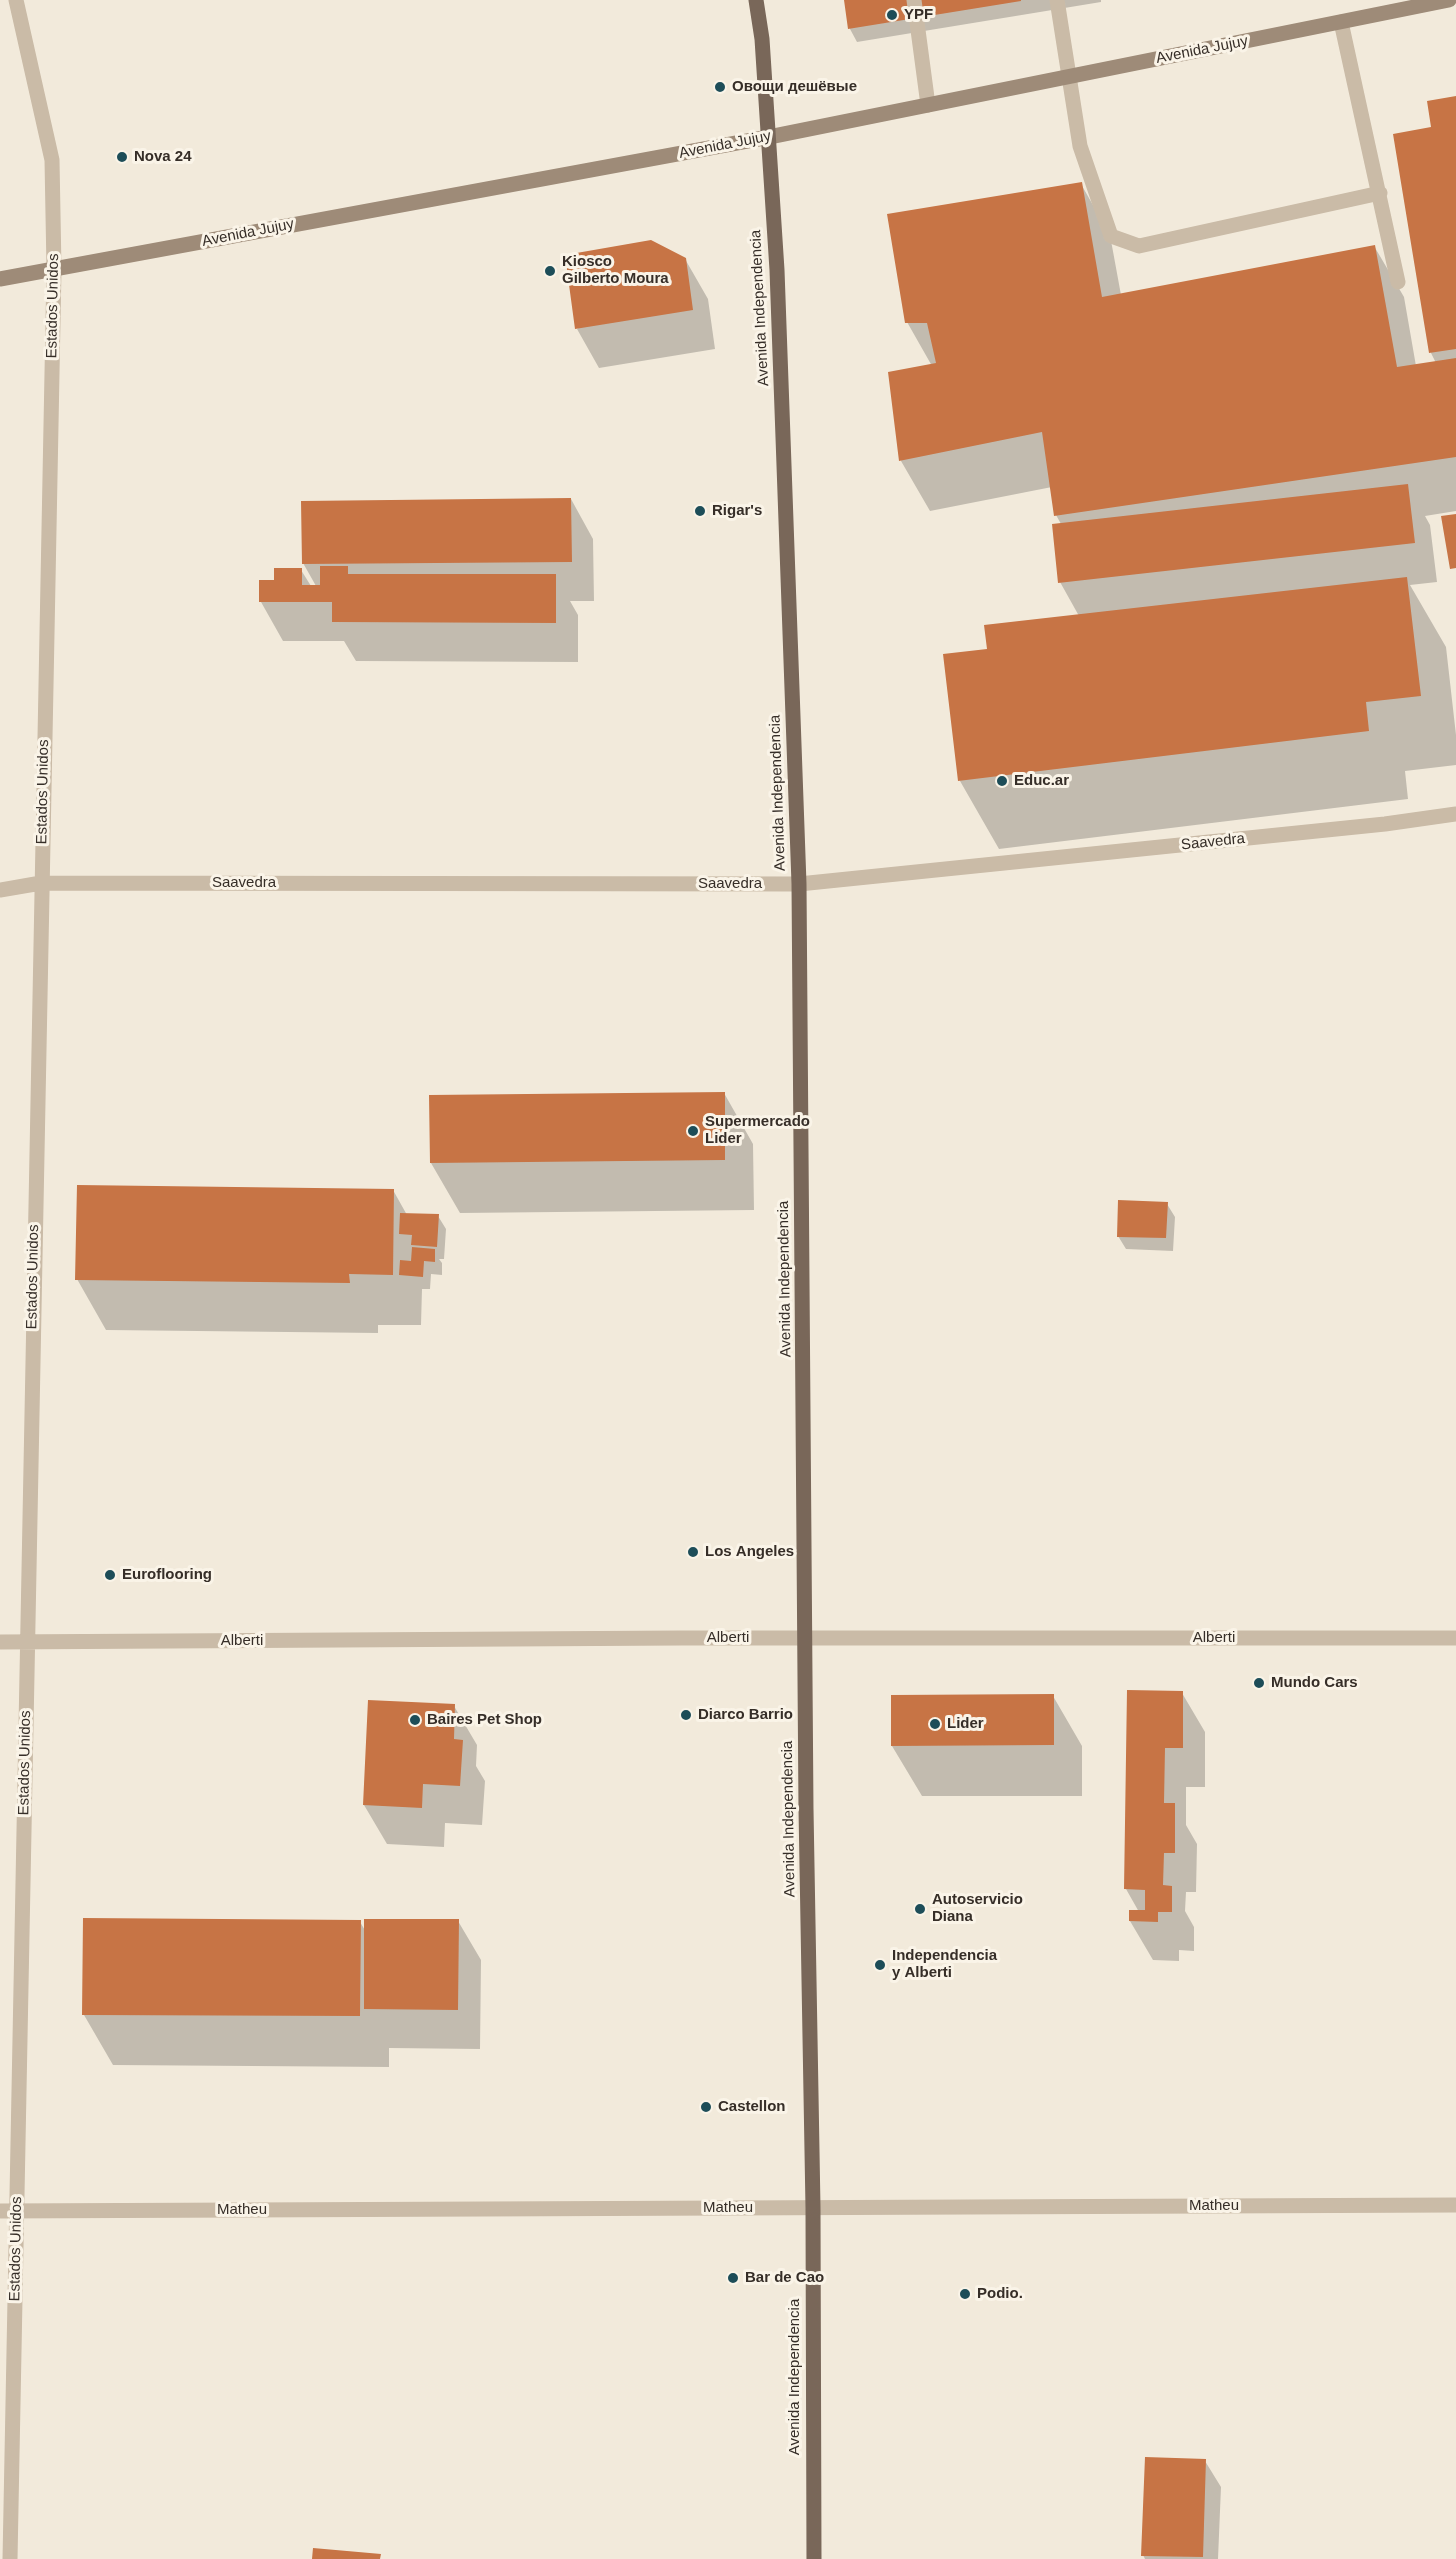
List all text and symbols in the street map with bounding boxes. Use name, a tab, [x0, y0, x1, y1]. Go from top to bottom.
place label: YPF	[904, 6, 933, 24]
marker: YPF	[885, 8, 899, 22]
street label: Avenida Jujuy	[1155, 32, 1249, 68]
place label: Овощи дешёвые	[732, 78, 857, 96]
marker: Овощи дешёвые	[713, 80, 727, 94]
street label: Avenida Jujuy	[678, 127, 772, 163]
place label: Nova 24	[134, 148, 192, 166]
marker: Nova 24	[115, 150, 129, 164]
street label: Avenida Jujuy	[201, 215, 295, 251]
street label: Avenida Independencia	[747, 229, 773, 387]
street label: Estados Unidos	[43, 253, 63, 359]
place label: Kiosco Gilberto Moura	[562, 253, 669, 288]
marker: Kiosco Gilberto Moura	[543, 264, 557, 278]
place label: Rigar's	[712, 502, 762, 520]
marker: Rigar's	[693, 504, 707, 518]
street label: Avenida Independencia	[766, 714, 790, 872]
street label: Estados Unidos	[33, 739, 53, 845]
place label: Educ.ar	[1014, 772, 1069, 790]
marker: Educ.ar	[995, 774, 1009, 788]
street label: Saavedra	[1180, 830, 1246, 854]
street label: Saavedra	[212, 874, 276, 892]
street label: Saavedra	[698, 875, 762, 893]
place label: Supermercado Lider	[705, 1113, 810, 1148]
marker: Supermercado Lider	[686, 1124, 700, 1138]
street label: Avenida Independencia	[775, 1201, 795, 1357]
street label: Estados Unidos	[23, 1224, 43, 1330]
place label: Los Angeles	[705, 1543, 794, 1561]
marker: Los Angeles	[686, 1545, 700, 1559]
place label: Euroflooring	[122, 1566, 212, 1584]
marker: Euroflooring	[103, 1568, 117, 1582]
street label: Alberti	[707, 1629, 749, 1647]
street label: Alberti	[1193, 1629, 1235, 1647]
street label: Alberti	[221, 1632, 263, 1650]
place label: Mundo Cars	[1271, 1674, 1358, 1692]
marker: Mundo Cars	[1252, 1676, 1266, 1690]
place label: Diarco Barrio	[698, 1706, 793, 1724]
marker: Diarco Barrio	[679, 1708, 693, 1722]
street label: Estados Unidos	[15, 1710, 35, 1816]
place label: Baires Pet Shop	[427, 1711, 542, 1729]
marker: Baires Pet Shop	[408, 1713, 422, 1727]
place label: Lider	[947, 1715, 984, 1733]
marker: Lider	[928, 1717, 942, 1731]
street label: Avenida Independencia	[779, 1741, 799, 1897]
place label: Autoservicio Diana	[932, 1891, 1023, 1926]
marker: Autoservicio Diana	[913, 1902, 927, 1916]
place label: Independencia y Alberti	[892, 1947, 997, 1982]
marker: Independencia y Alberti	[873, 1958, 887, 1972]
place label: Castellon	[718, 2098, 786, 2116]
marker: Castellon	[699, 2100, 713, 2114]
street label: Estados Unidos	[6, 2196, 26, 2302]
street label: Matheu	[1189, 2197, 1239, 2215]
street label: Matheu	[703, 2199, 753, 2217]
street label: Matheu	[217, 2201, 267, 2219]
place label: Bar de Cao	[745, 2269, 824, 2287]
marker: Bar de Cao	[726, 2271, 740, 2285]
place label: Podio.	[977, 2285, 1023, 2303]
marker: Podio.	[958, 2287, 972, 2301]
street label: Avenida Independencia	[786, 2299, 804, 2455]

